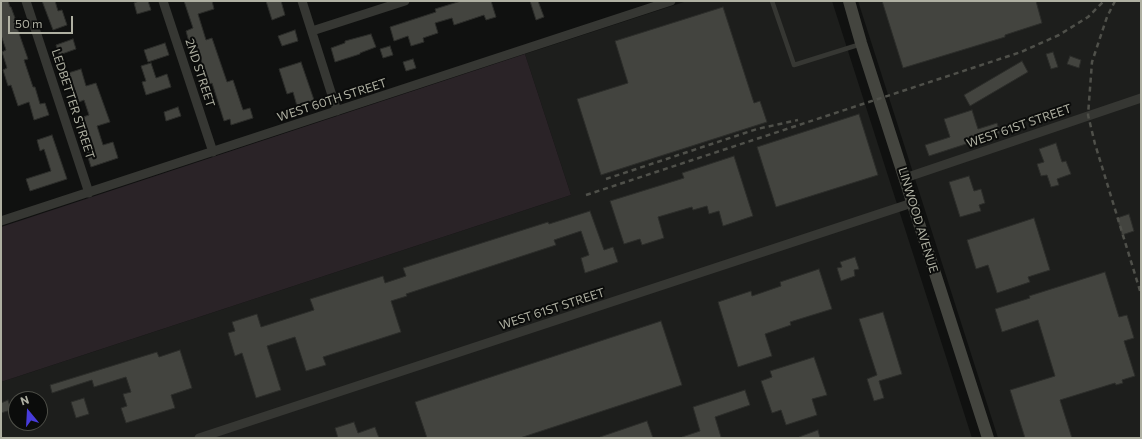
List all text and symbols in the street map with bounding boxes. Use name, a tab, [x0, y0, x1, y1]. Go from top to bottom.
scale bar	[10, 8, 75, 34]
text: 50 m	[15, 16, 43, 30]
street label: 2ND STREET	[182, 37, 218, 109]
street label: LEDBETTER STREET	[48, 47, 98, 161]
street label: WEST 60TH STREET	[275, 75, 389, 125]
street label: WEST 61ST STREET	[965, 101, 1073, 151]
street label: LINWOOD AVENUE	[895, 165, 941, 275]
street label: WEST 61ST STREET	[497, 285, 607, 333]
north arrow	[8, 391, 48, 431]
text: N	[18, 393, 30, 408]

